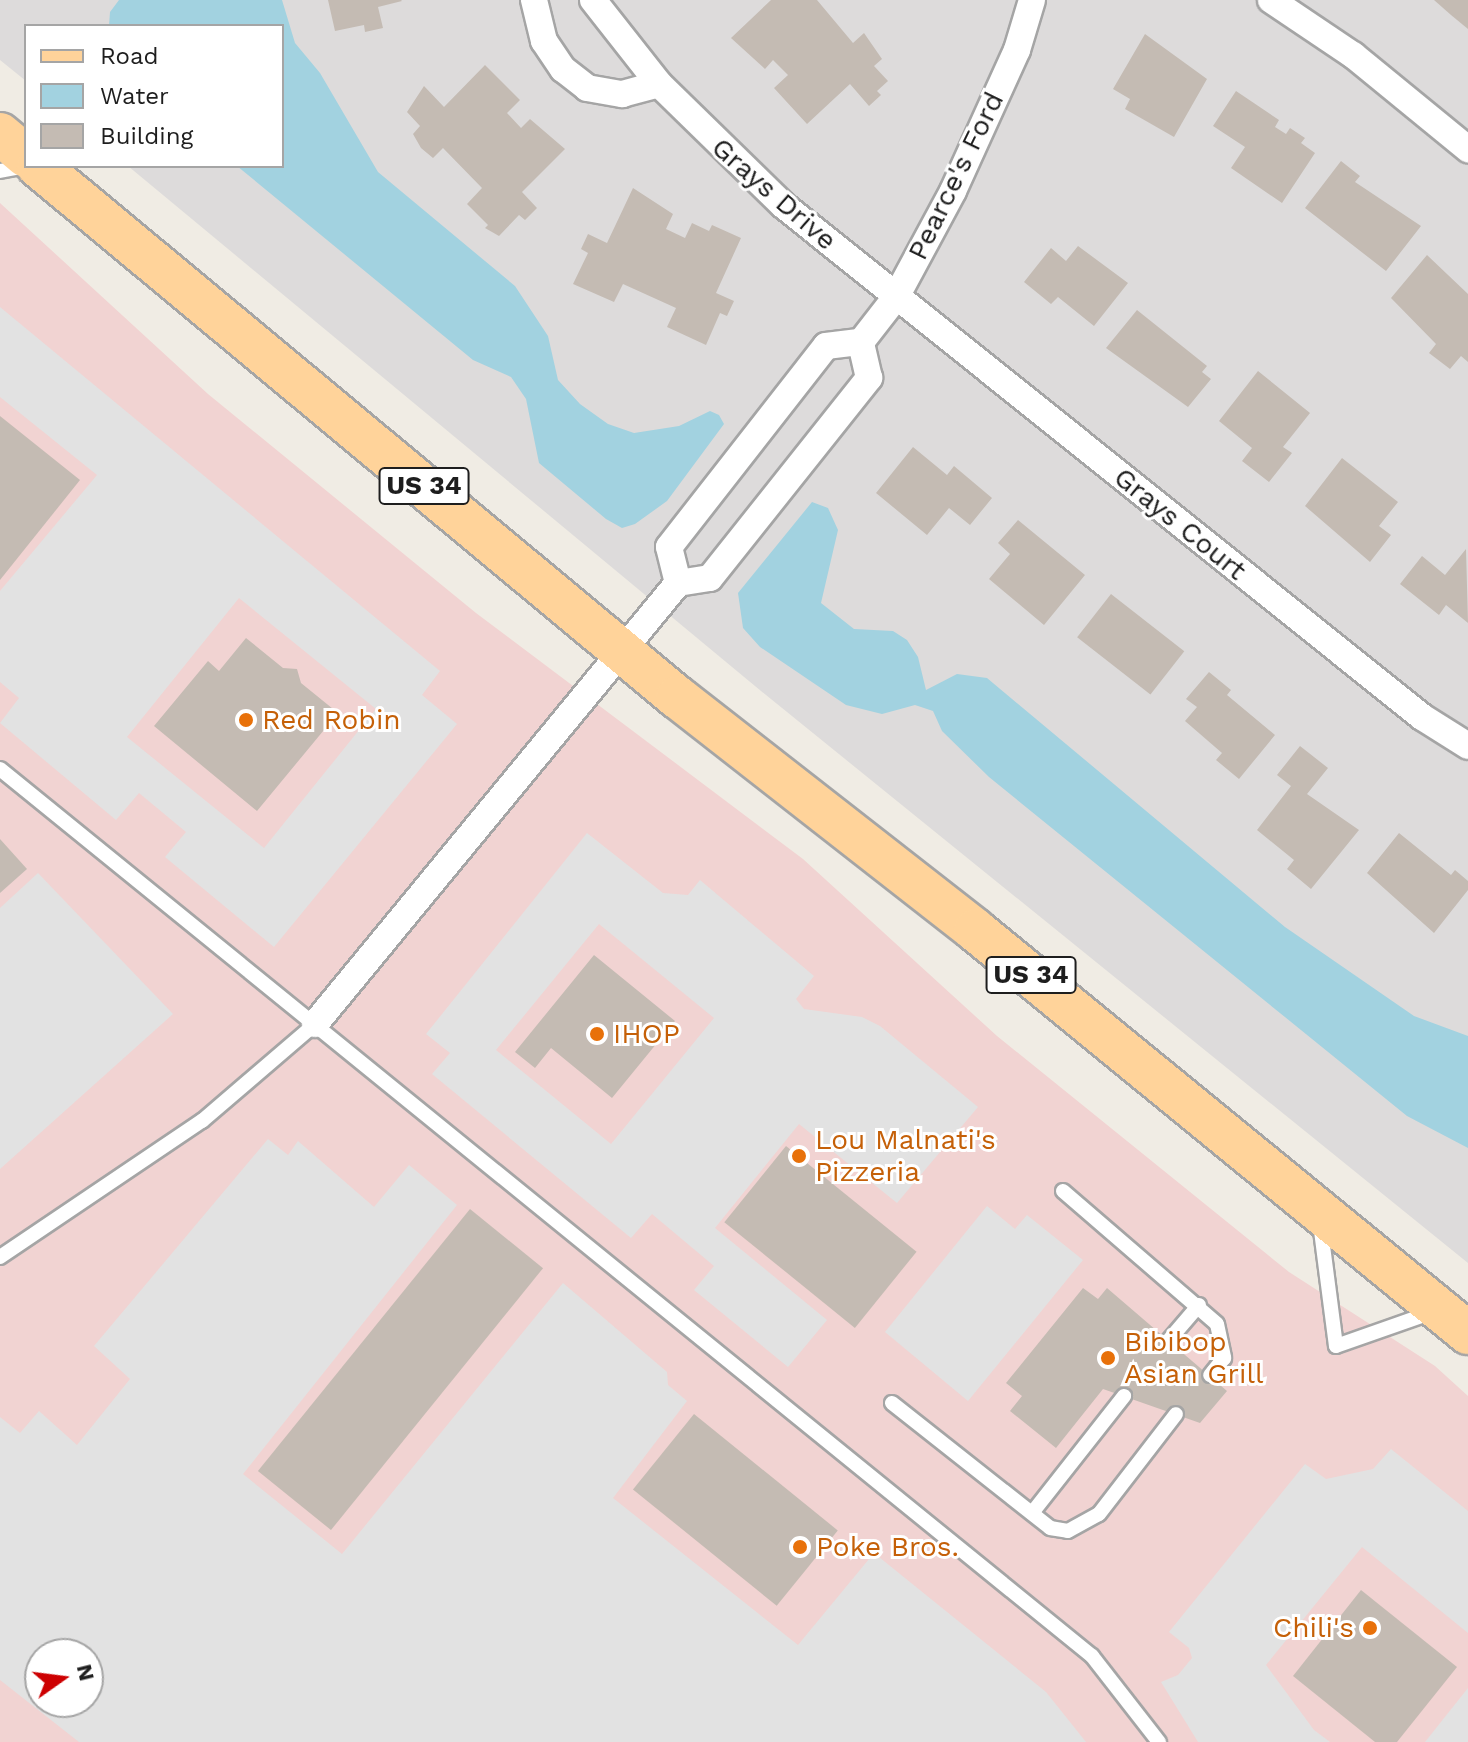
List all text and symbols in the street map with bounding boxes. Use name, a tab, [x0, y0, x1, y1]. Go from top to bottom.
legend	[24, 24, 284, 168]
text: Road	[100, 42, 159, 70]
text: Water	[100, 82, 169, 110]
street label: Pearce's Ford	[901, 87, 1011, 265]
text: Building	[100, 122, 193, 150]
street label: Grays Drive	[705, 131, 843, 257]
street label: Grays Court	[1107, 460, 1253, 588]
road number: US 34	[378, 464, 470, 508]
place label: Red Robin	[262, 703, 401, 737]
marker: Red Robin	[237, 711, 255, 729]
road number: US 34	[985, 953, 1077, 997]
place label: IHOP	[613, 1017, 680, 1051]
marker: IHOP	[588, 1025, 606, 1043]
place label: Lou Malnati's Pizzeria	[815, 1123, 996, 1189]
marker: Lou Malnati's Pizzeria	[790, 1147, 808, 1165]
place label: Bibibop Asian Grill	[1124, 1325, 1264, 1391]
marker: Bibibop Asian Grill	[1099, 1349, 1117, 1367]
place label: Poke Bros.	[816, 1530, 959, 1564]
marker: Poke Bros.	[791, 1538, 809, 1556]
place label: Chili's	[1273, 1611, 1354, 1645]
marker: Chili's	[1361, 1619, 1379, 1637]
north arrow	[24, 1638, 104, 1718]
text: N	[72, 1662, 100, 1683]

